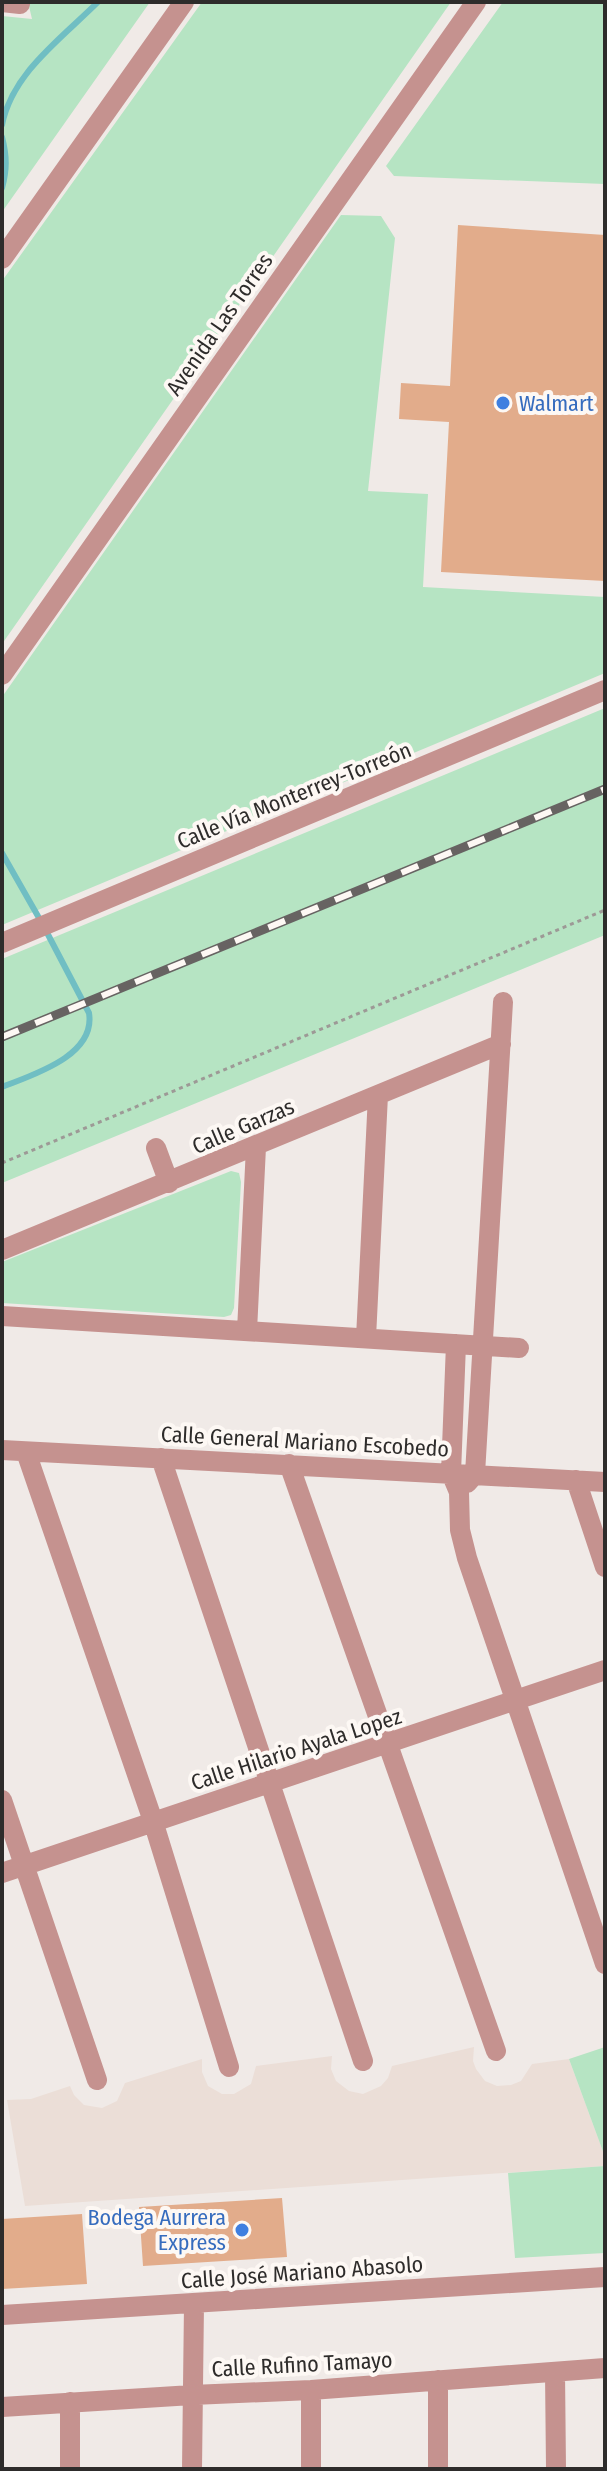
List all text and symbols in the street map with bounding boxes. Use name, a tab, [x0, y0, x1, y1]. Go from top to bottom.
street label: Avenida Las Torres	[160, 248, 278, 401]
place label: Walmart	[519, 390, 595, 417]
marker: Walmart	[494, 394, 512, 412]
street label: Calle Vía Monterrey-Torreón	[173, 736, 415, 855]
street label: Calle Garzas	[188, 1093, 298, 1160]
street label: Calle General Mariano Escobedo	[160, 1420, 450, 1463]
street label: Calle Hilario Ayala Lopez	[188, 1703, 405, 1796]
place label: Bodega Aurrera Express	[87, 2204, 226, 2256]
marker: Bodega Aurrera Express	[233, 2221, 251, 2239]
street label: Calle José Mariano Abasolo	[180, 2251, 424, 2294]
street label: Calle Rufino Tamayo	[211, 2346, 393, 2383]

